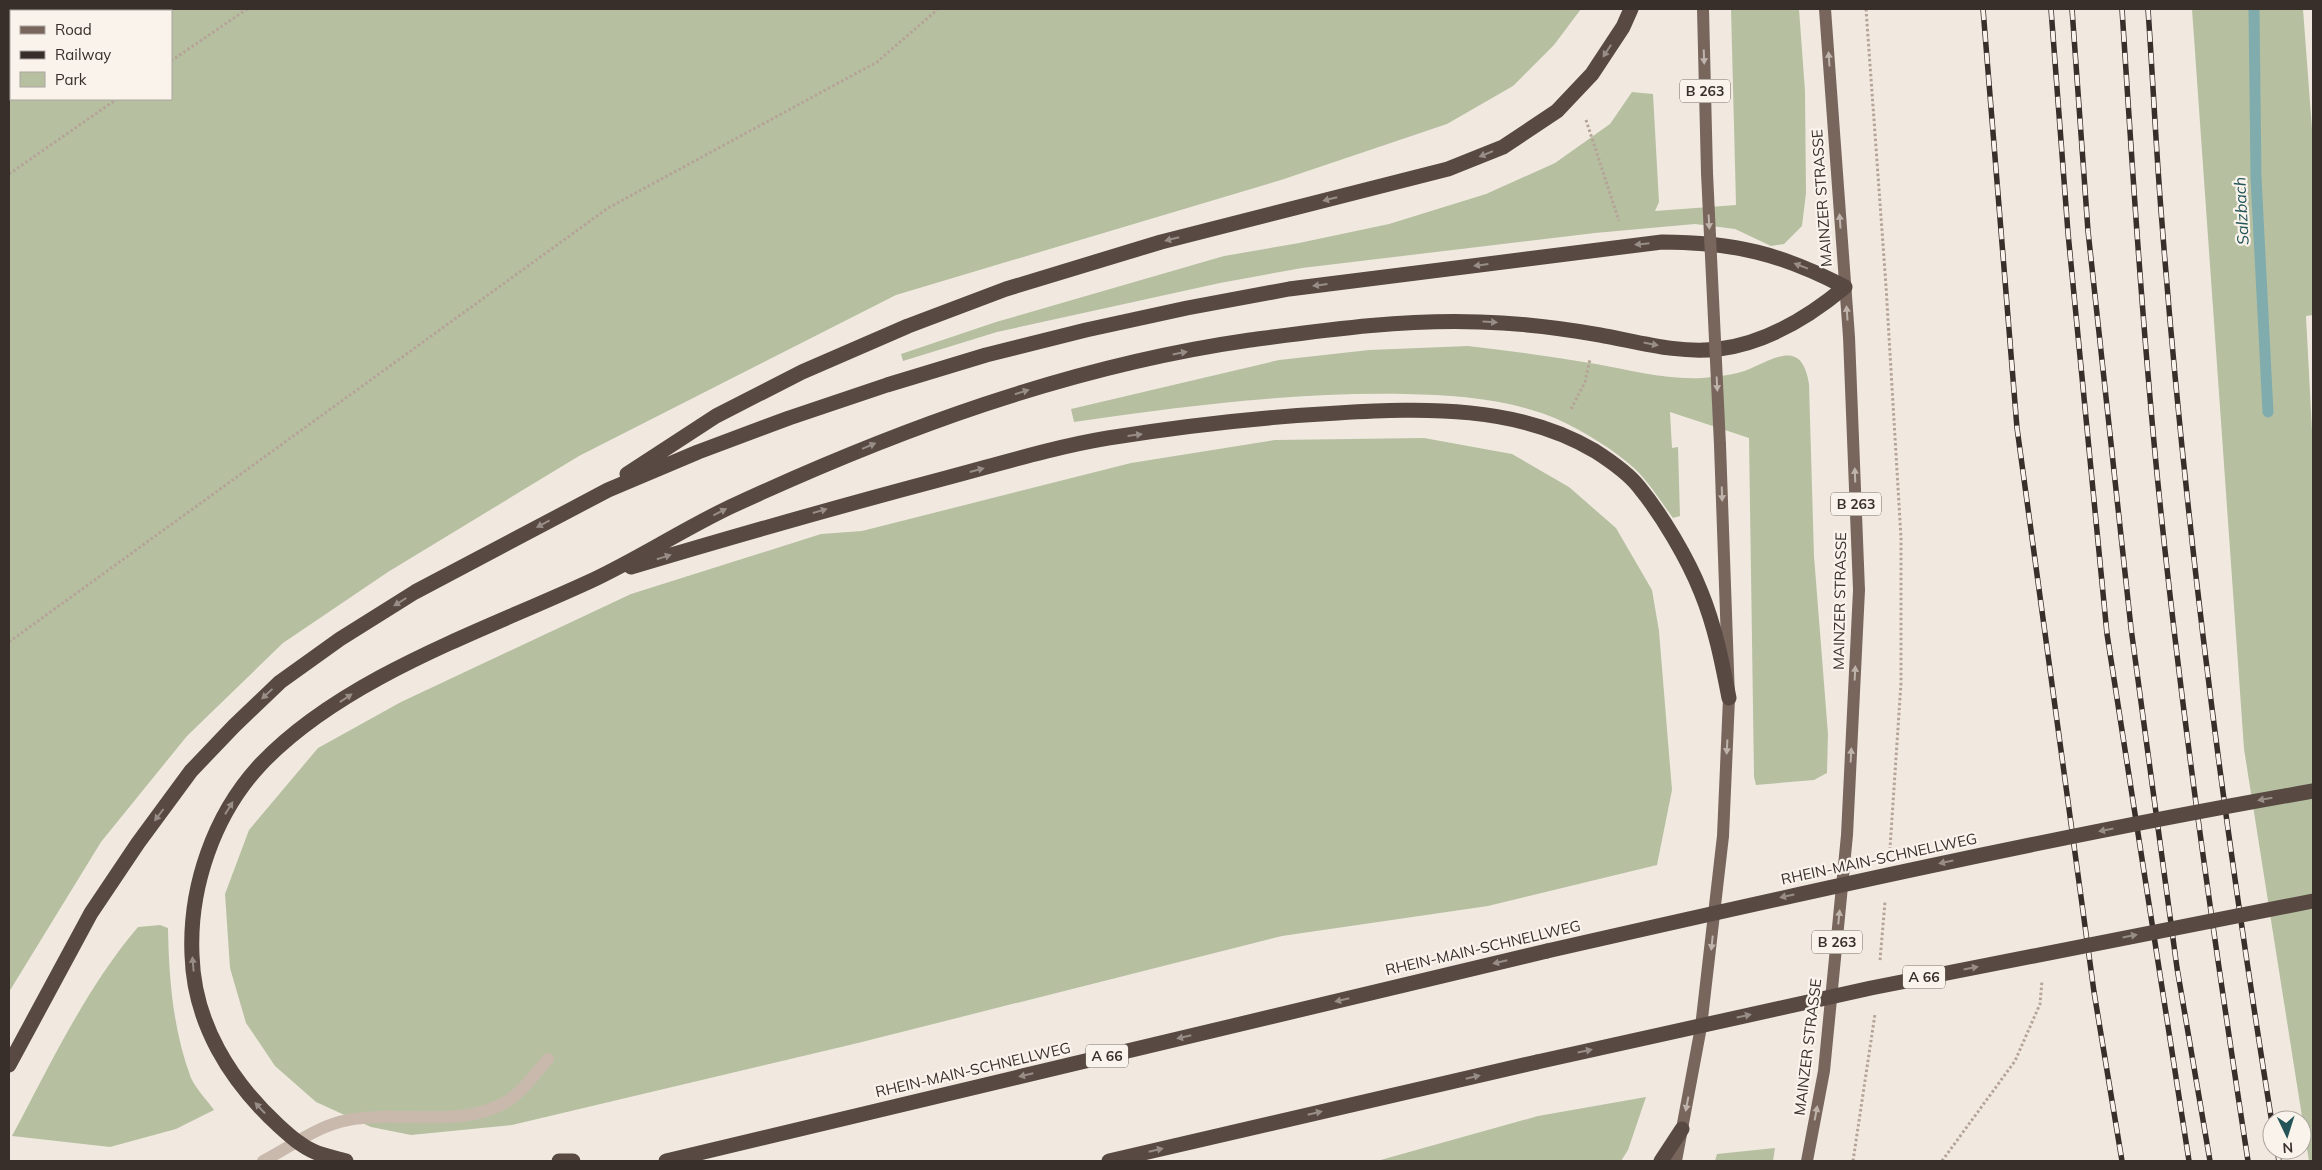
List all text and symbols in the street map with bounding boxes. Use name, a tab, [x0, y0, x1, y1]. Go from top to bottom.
legend	[10, 10, 172, 100]
text: Road	[55, 20, 92, 39]
one-way arrow	[1603, 44, 1612, 58]
text: Railway	[55, 45, 111, 64]
one-way arrow	[1700, 50, 1708, 66]
one-way arrow	[1824, 51, 1832, 67]
text: Park	[55, 70, 87, 89]
road number: B 263	[1680, 80, 1730, 102]
street label: MAINZER STRASSE	[1807, 128, 1836, 267]
one-way arrow	[1478, 151, 1493, 158]
water label: Salzbach	[2229, 176, 2253, 246]
one-way arrow	[1322, 195, 1337, 203]
one-way arrow	[1836, 213, 1844, 229]
one-way arrow	[1706, 214, 1714, 230]
one-way arrow	[1165, 236, 1180, 244]
one-way arrow	[1634, 240, 1650, 248]
one-way arrow	[1473, 261, 1489, 269]
one-way arrow	[1794, 262, 1809, 269]
one-way arrow	[1311, 282, 1327, 290]
one-way arrow	[1843, 305, 1851, 321]
one-way arrow	[1482, 319, 1498, 327]
one-way arrow	[1643, 341, 1659, 349]
one-way arrow	[1172, 349, 1188, 357]
one-way arrow	[1714, 376, 1722, 392]
one-way arrow	[1015, 388, 1030, 396]
one-way arrow	[1128, 431, 1144, 439]
one-way arrow	[862, 441, 876, 449]
one-way arrow	[969, 466, 984, 474]
one-way arrow	[1851, 467, 1859, 483]
one-way arrow	[1718, 486, 1726, 502]
road number: B 263	[1831, 492, 1881, 516]
one-way arrow	[812, 507, 827, 515]
one-way arrow	[713, 508, 728, 516]
one-way arrow	[535, 520, 550, 528]
street label: MAINZER STRASSE	[1829, 532, 1850, 670]
one-way arrow	[656, 553, 671, 561]
one-way arrow	[393, 597, 406, 606]
one-way arrow	[1852, 665, 1860, 681]
one-way arrow	[261, 688, 273, 700]
one-way arrow	[339, 693, 353, 703]
one-way arrow	[1723, 739, 1731, 755]
one-way arrow	[1848, 747, 1856, 763]
one-way arrow	[2257, 796, 2273, 804]
one-way arrow	[224, 801, 234, 814]
one-way arrow	[153, 808, 164, 821]
one-way arrow	[2098, 826, 2113, 834]
street label: RHEIN-MAIN-SCHNELLWEG	[1779, 828, 1979, 889]
one-way arrow	[1939, 858, 1954, 866]
one-way arrow	[1780, 892, 1795, 900]
one-way arrow	[1835, 909, 1843, 925]
street label: RHEIN-MAIN-SCHNELLWEG	[1383, 916, 1582, 979]
road number: B 263	[1812, 930, 1862, 954]
one-way arrow	[2123, 932, 2138, 940]
one-way arrow	[1708, 936, 1716, 952]
one-way arrow	[189, 956, 197, 972]
one-way arrow	[1493, 958, 1508, 966]
one-way arrow	[1963, 964, 1979, 972]
road number: A 66	[1903, 966, 1945, 989]
street label: MAINZER STRASSE	[1790, 977, 1825, 1117]
one-way arrow	[1335, 996, 1350, 1004]
one-way arrow	[1736, 1012, 1751, 1020]
one-way arrow	[1176, 1033, 1191, 1041]
street label: RHEIN-MAIN-SCHNELLWEG	[873, 1038, 1072, 1101]
road number: A 66	[1086, 1044, 1128, 1068]
one-way arrow	[1577, 1047, 1592, 1055]
one-way arrow	[1018, 1071, 1033, 1079]
one-way arrow	[1465, 1073, 1480, 1081]
one-way arrow	[1683, 1096, 1691, 1111]
one-way arrow	[254, 1102, 266, 1114]
one-way arrow	[1813, 1105, 1821, 1121]
one-way arrow	[1307, 1109, 1322, 1117]
north arrow	[2262, 1110, 2312, 1160]
text: N	[2282, 1139, 2294, 1157]
one-way arrow	[1149, 1146, 1164, 1154]

